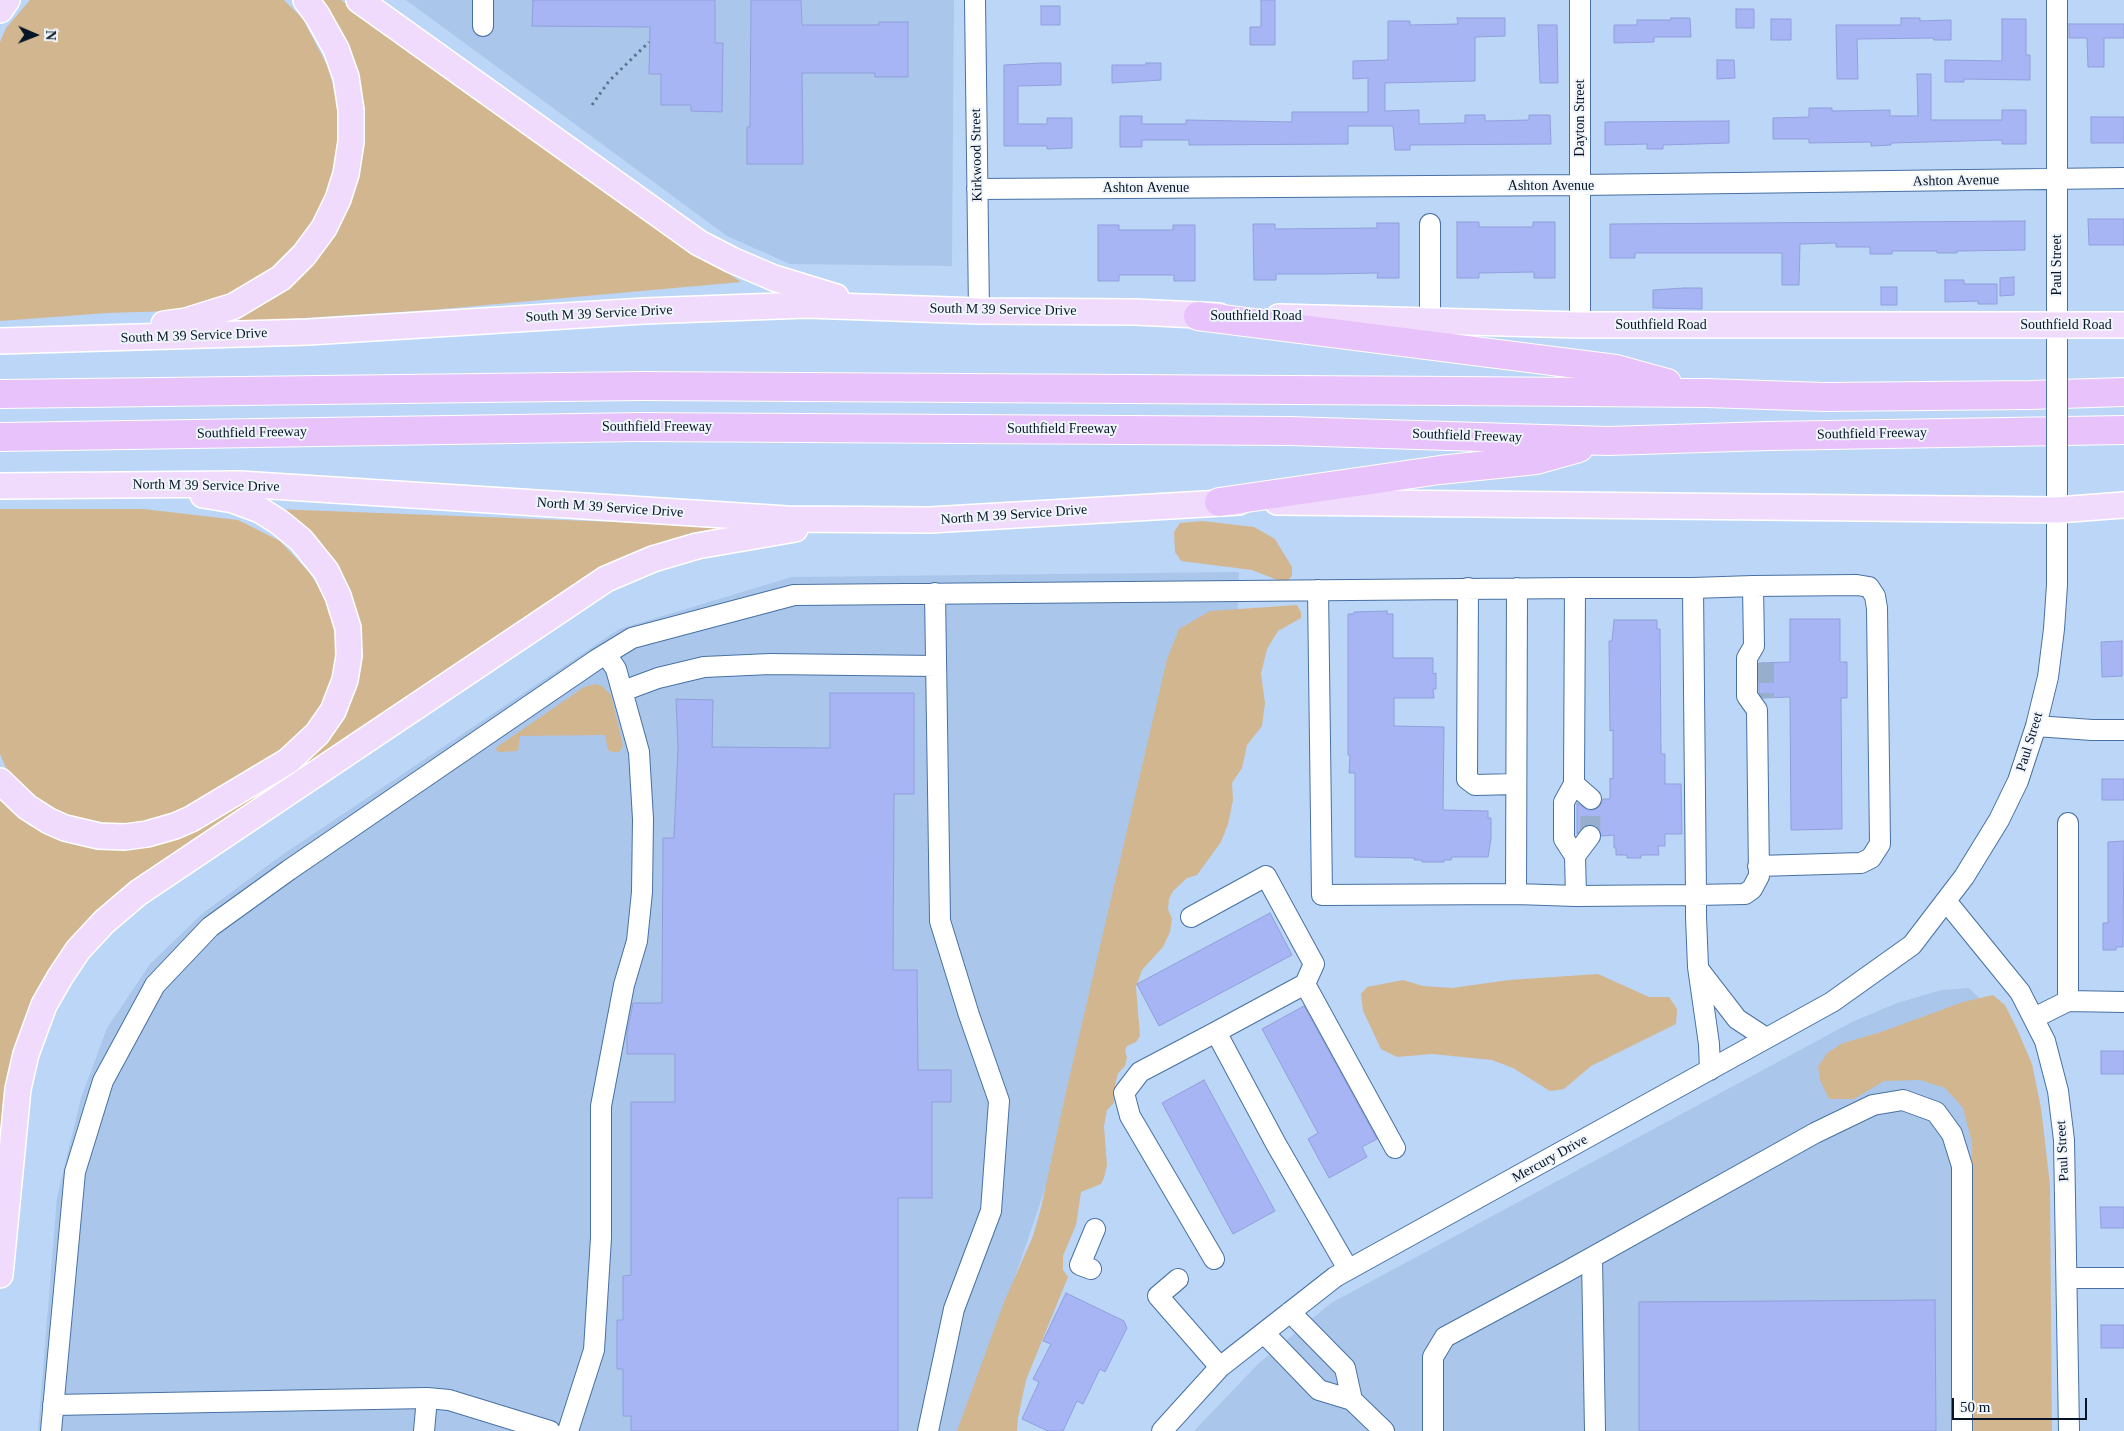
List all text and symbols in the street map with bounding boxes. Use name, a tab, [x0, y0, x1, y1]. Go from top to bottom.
north arrow	[10, 10, 60, 60]
text: N	[43, 30, 58, 40]
street label: Dayton Street	[1572, 79, 1588, 157]
street label: Kirkwood Street	[968, 108, 986, 202]
street label: Ashton Avenue	[1913, 172, 1999, 190]
street label: Ashton Avenue	[1508, 178, 1594, 194]
street label: Ashton Avenue	[1103, 180, 1189, 196]
street label: Paul Street	[2049, 234, 2065, 296]
street label: South M 39 Service Drive	[929, 300, 1077, 320]
street label: South M 39 Service Drive	[525, 302, 673, 326]
street label: Southfield Road	[1210, 308, 1302, 324]
street label: Southfield Road	[1615, 317, 1707, 333]
street label: Southfield Road	[2020, 317, 2112, 333]
street label: South M 39 Service Drive	[120, 325, 268, 347]
street label: Southfield Freeway	[602, 419, 712, 435]
street label: Southfield Freeway	[1007, 421, 1117, 437]
street label: Southfield Freeway	[197, 424, 307, 442]
street label: Southfield Freeway	[1817, 425, 1927, 443]
street label: Southfield Freeway	[1412, 426, 1522, 446]
street label: North M 39 Service Drive	[132, 476, 280, 496]
street label: North M 39 Service Drive	[536, 494, 684, 522]
street label: North M 39 Service Drive	[940, 501, 1088, 529]
street label: Paul Street	[2013, 710, 2047, 774]
street label: Paul Street	[2053, 1120, 2073, 1182]
street label: Mercury Drive	[1509, 1131, 1591, 1187]
scale bar	[1954, 1388, 2089, 1420]
text: 50 m	[1960, 1399, 1990, 1415]

